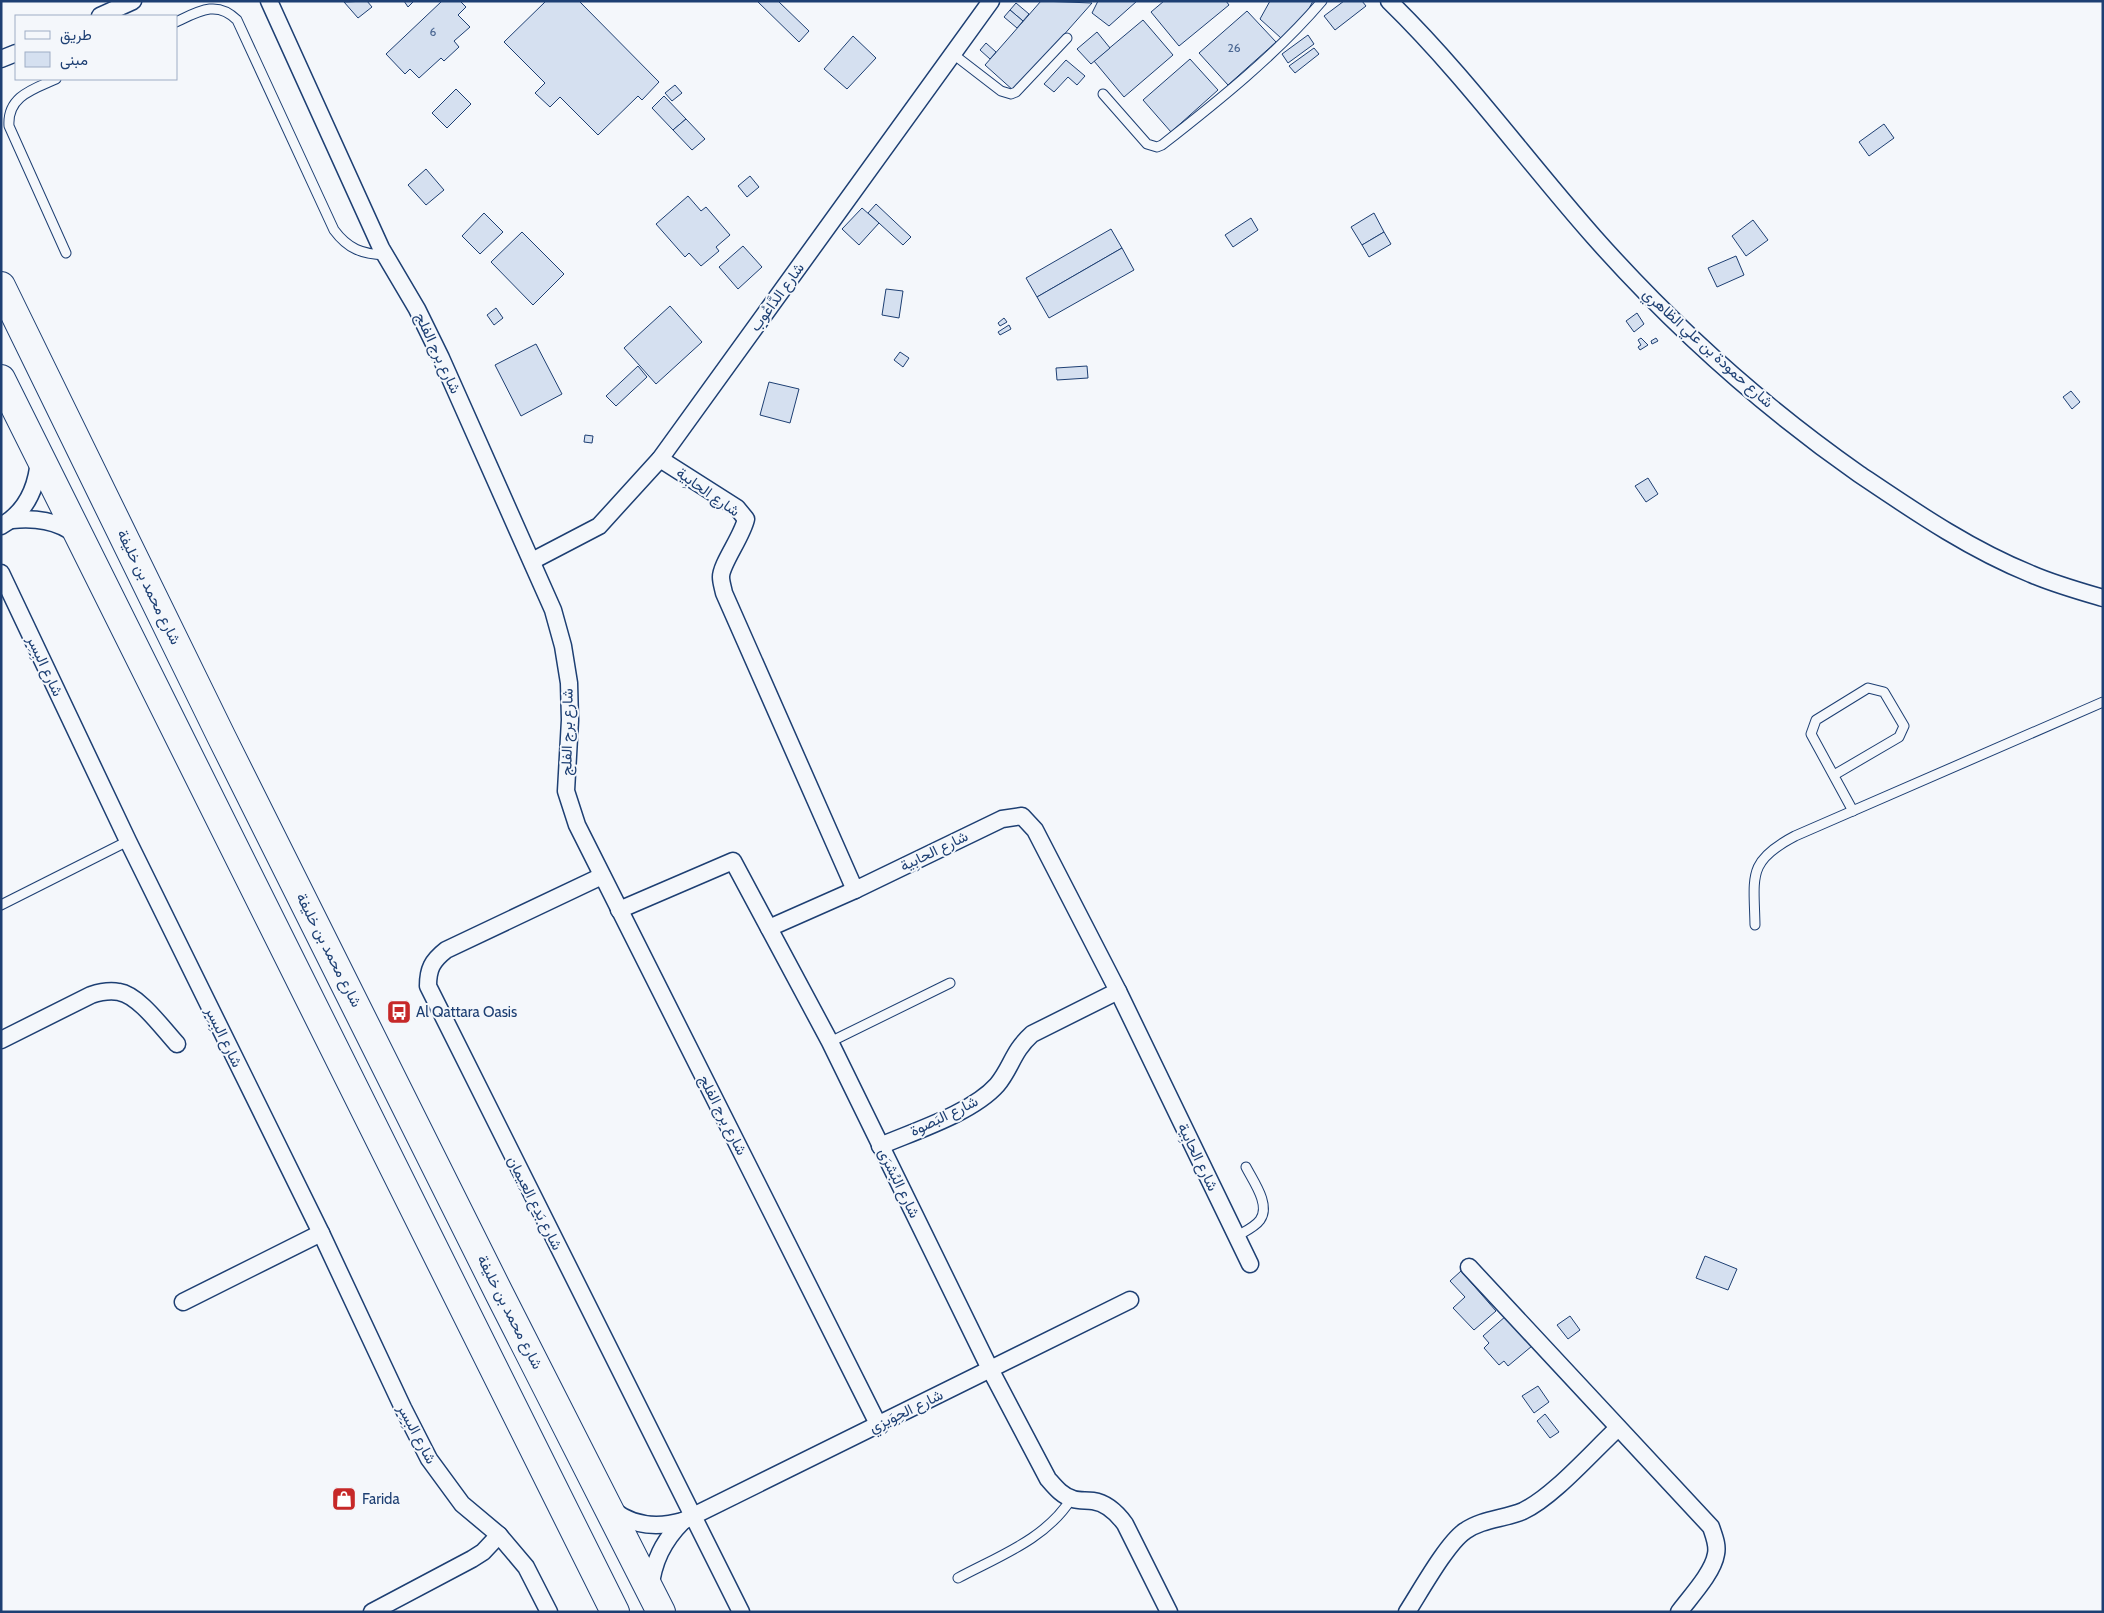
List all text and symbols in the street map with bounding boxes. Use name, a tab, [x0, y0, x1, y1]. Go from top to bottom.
legend	[15, 15, 178, 80]
house number: 6	[430, 24, 437, 39]
text: طريق	[60, 26, 92, 45]
house number: 26	[1227, 40, 1241, 55]
text: مبنى	[60, 51, 88, 70]
street label: شارع الدَّاعُوب	[746, 259, 810, 336]
street label: شارع حمودة بن علي الظاهري	[1636, 285, 1777, 414]
street label: شارع برج الفلج	[410, 310, 465, 397]
street label: شارع الحابِية	[671, 464, 743, 522]
street label: شارع محمد بن خليفة	[112, 527, 185, 649]
street label: شارع البِسِر	[20, 632, 67, 700]
street label: شارع برج الفلج	[557, 688, 579, 776]
street label: شارع الحابِية	[897, 827, 972, 877]
street label: شارع محمد بن خليفة	[291, 890, 366, 1011]
bus stop icon: Al Qattara Oasis	[386, 999, 412, 1025]
street label: شارع البِسِر	[199, 1003, 246, 1071]
place label: Al Qattara Oasis	[416, 1003, 517, 1021]
street label: شارع برج الفلج	[693, 1072, 751, 1159]
street label: شارع البَصوة	[907, 1092, 982, 1142]
street label: شارع الحابِية	[1172, 1120, 1222, 1195]
street label: شارع البُشرَى	[873, 1145, 924, 1222]
street label: شارع بَدع العِيمان	[502, 1153, 566, 1254]
street label: شارع محمد بن خليفة	[472, 1252, 547, 1373]
street label: شارع الحِوَيزِي	[866, 1385, 948, 1440]
street label: شارع البِسِر	[391, 1400, 440, 1468]
shop icon: Farida	[331, 1486, 357, 1512]
place label: Farida	[362, 1490, 400, 1508]

